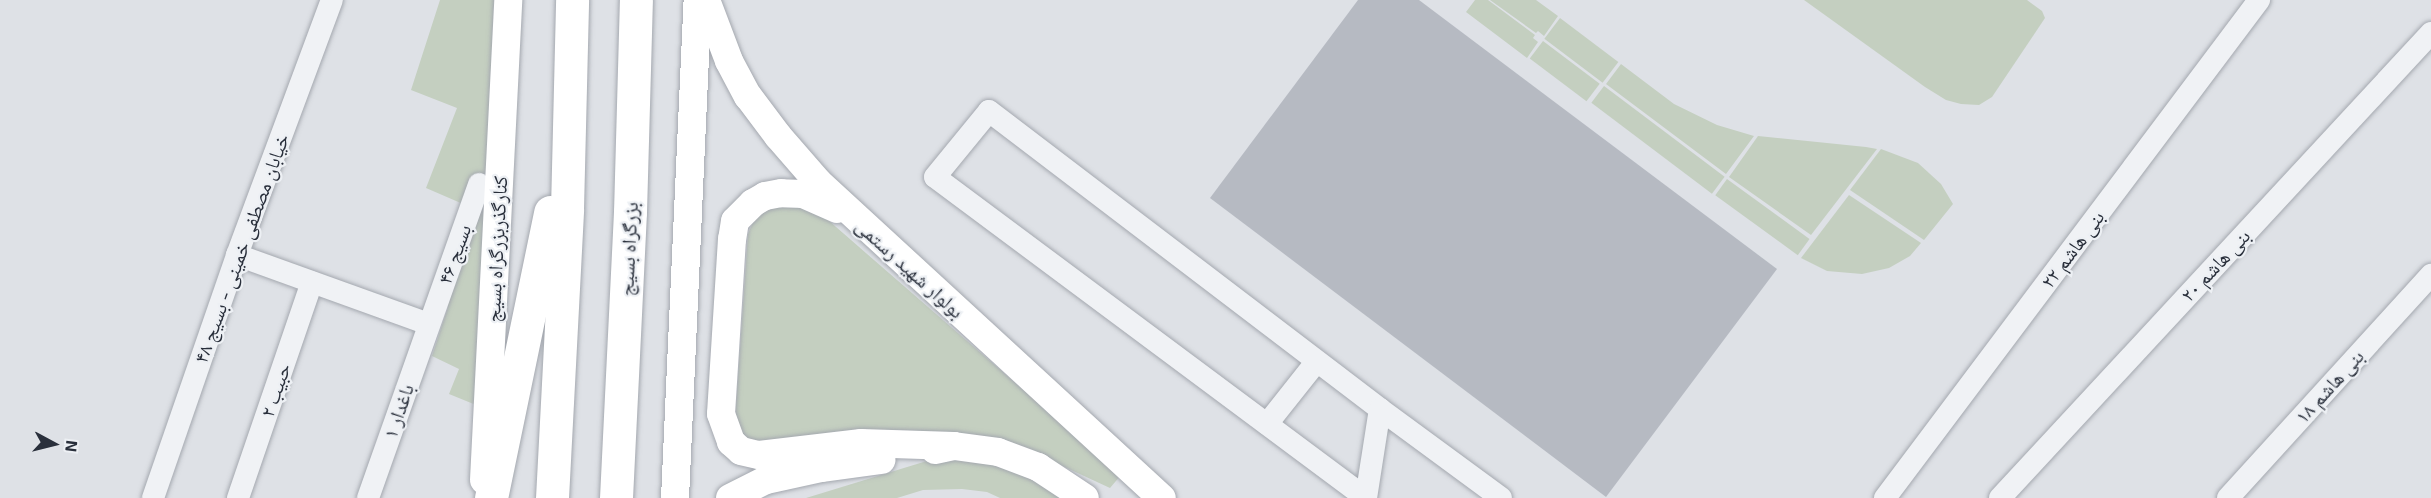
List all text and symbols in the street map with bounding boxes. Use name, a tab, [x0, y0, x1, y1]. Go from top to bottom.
street label: خیابان مصطفی خمینی - بسیج ۴۸	[188, 130, 294, 366]
street label: کنارگذربزرگراه بسیج	[480, 175, 512, 323]
street label: بزرگراه بسیج	[614, 201, 642, 297]
street label: بنی هاشم ۲۲	[2035, 205, 2109, 293]
street label: بولوار شهید رستمی	[851, 213, 969, 323]
street label: بسیج ۴۶	[432, 221, 476, 287]
street label: بنی هاشم ۲۰	[2175, 224, 2255, 306]
street label: بنی هاشم ۱۸	[2290, 344, 2368, 428]
street label: حبیب ۲	[255, 360, 295, 420]
street label: باغدار ۱	[378, 381, 418, 441]
north arrow	[24, 414, 84, 474]
text: N	[62, 439, 82, 453]

